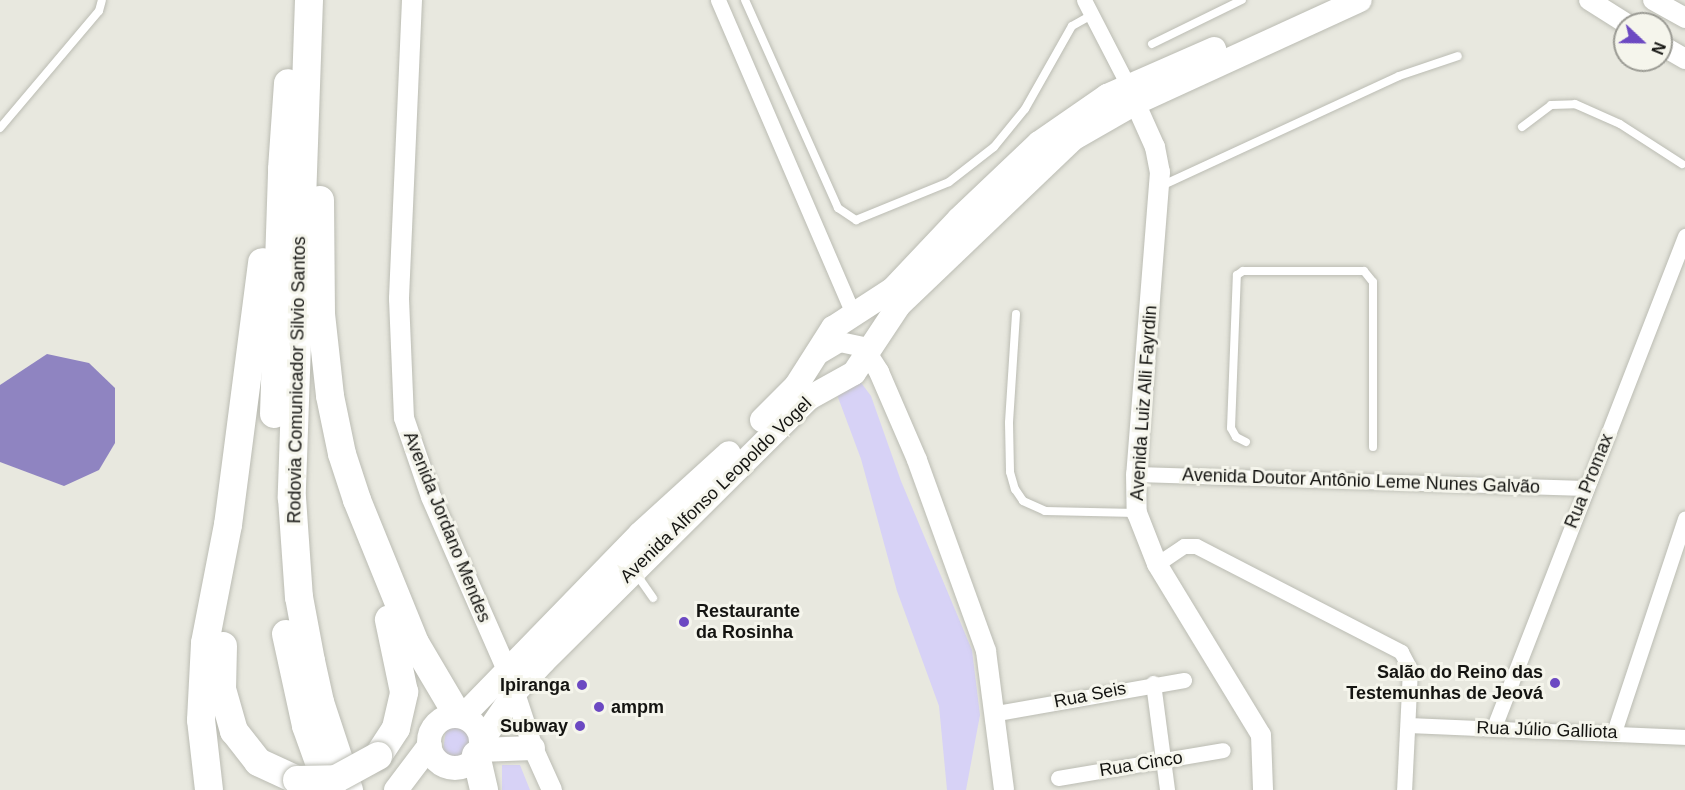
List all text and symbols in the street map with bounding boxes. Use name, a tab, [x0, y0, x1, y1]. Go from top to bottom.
north arrow	[1613, 12, 1673, 72]
text: N	[1648, 40, 1668, 57]
street label: Rodovia Comunicador Silvio Santos	[284, 236, 310, 524]
street label: Avenida Luiz Alli Fayrdin	[1126, 304, 1162, 502]
street label: Avenida Alfonso Leopoldo Vogel	[615, 392, 817, 588]
street label: Avenida Jordano Mendes	[399, 428, 495, 626]
street label: Rua Promax	[1560, 431, 1618, 531]
street label: Avenida Doutor Antônio Leme Nunes Galvão	[1181, 464, 1541, 498]
place label: Restaurante da Rosinha	[696, 601, 800, 644]
marker: Restaurante da Rosinha	[677, 615, 691, 629]
place label: Salão do Reino das Testemunhas de Jeová	[1346, 662, 1543, 704]
place label: Ipiranga	[500, 674, 570, 696]
marker: Salão do Reino das Testemunhas de Jeová	[1548, 676, 1562, 690]
street label: Rua Seis	[1052, 677, 1128, 713]
marker: Ipiranga	[575, 678, 589, 692]
place label: ampm	[611, 696, 664, 718]
marker: ampm	[592, 700, 606, 714]
place label: Subway	[500, 715, 568, 737]
street label: Rua Júlio Galliota	[1476, 717, 1618, 743]
marker: Subway	[573, 719, 587, 733]
street label: Rua Cinco	[1098, 747, 1184, 781]

